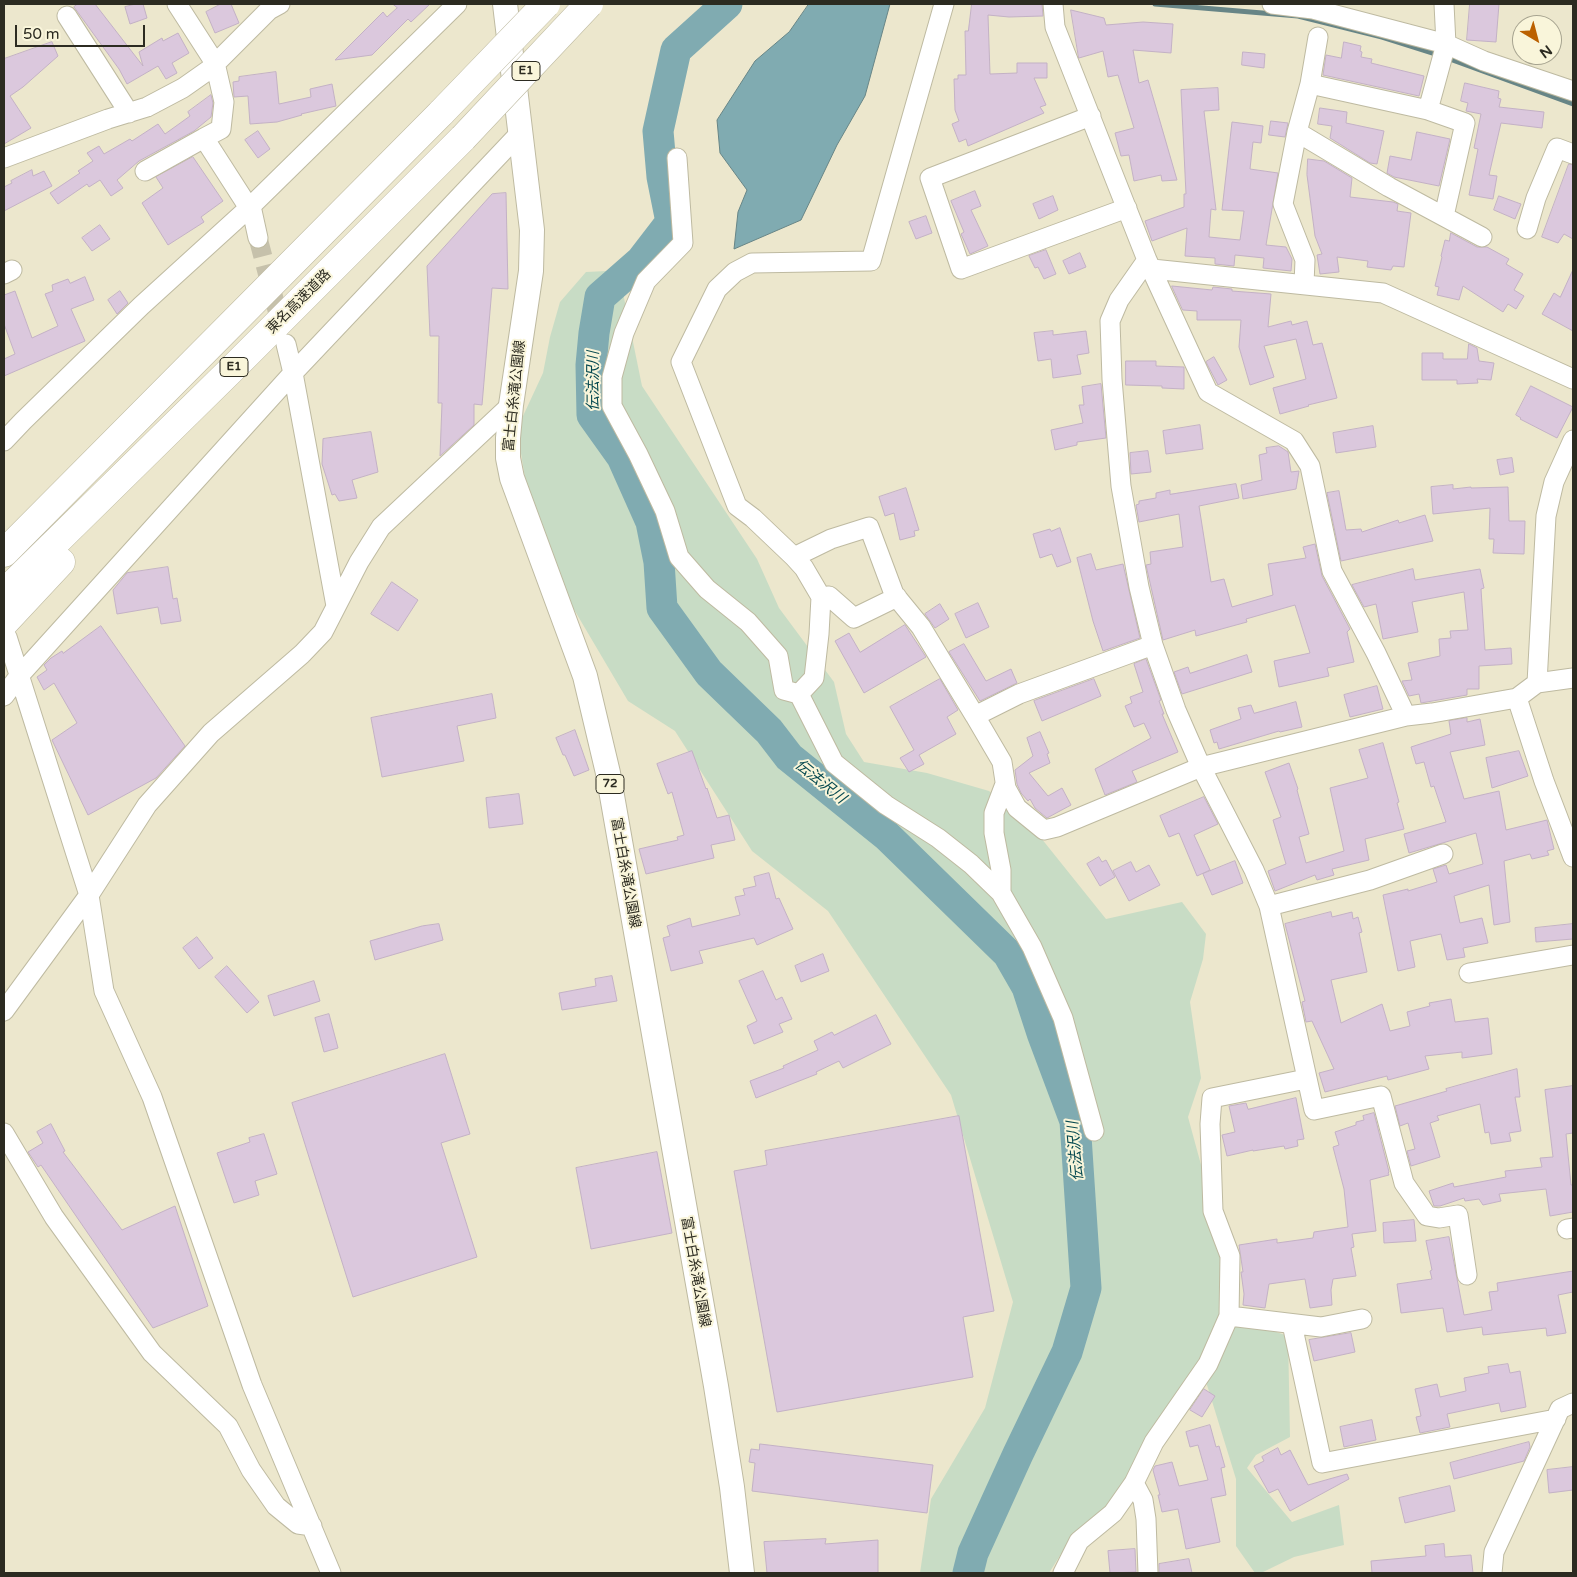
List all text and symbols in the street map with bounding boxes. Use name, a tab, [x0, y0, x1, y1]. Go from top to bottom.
scale bar	[18, 15, 148, 47]
north arrow	[1512, 15, 1562, 65]
text: 50 m	[23, 25, 60, 43]
text: N	[1536, 41, 1555, 62]
road number: E1	[512, 61, 540, 80]
street label: 東名高速道路	[263, 266, 335, 338]
street label: 富士白糸滝公園線	[501, 339, 529, 453]
water label: 伝法沢川	[585, 351, 603, 411]
road number: E1	[220, 358, 248, 377]
water label: 伝法沢川	[791, 756, 849, 808]
road number: 72	[596, 774, 624, 794]
street label: 富士白糸滝公園線	[607, 816, 643, 930]
water label: 伝法沢川	[1064, 1120, 1088, 1182]
street label: 富士白糸滝公園線	[677, 1215, 713, 1329]

